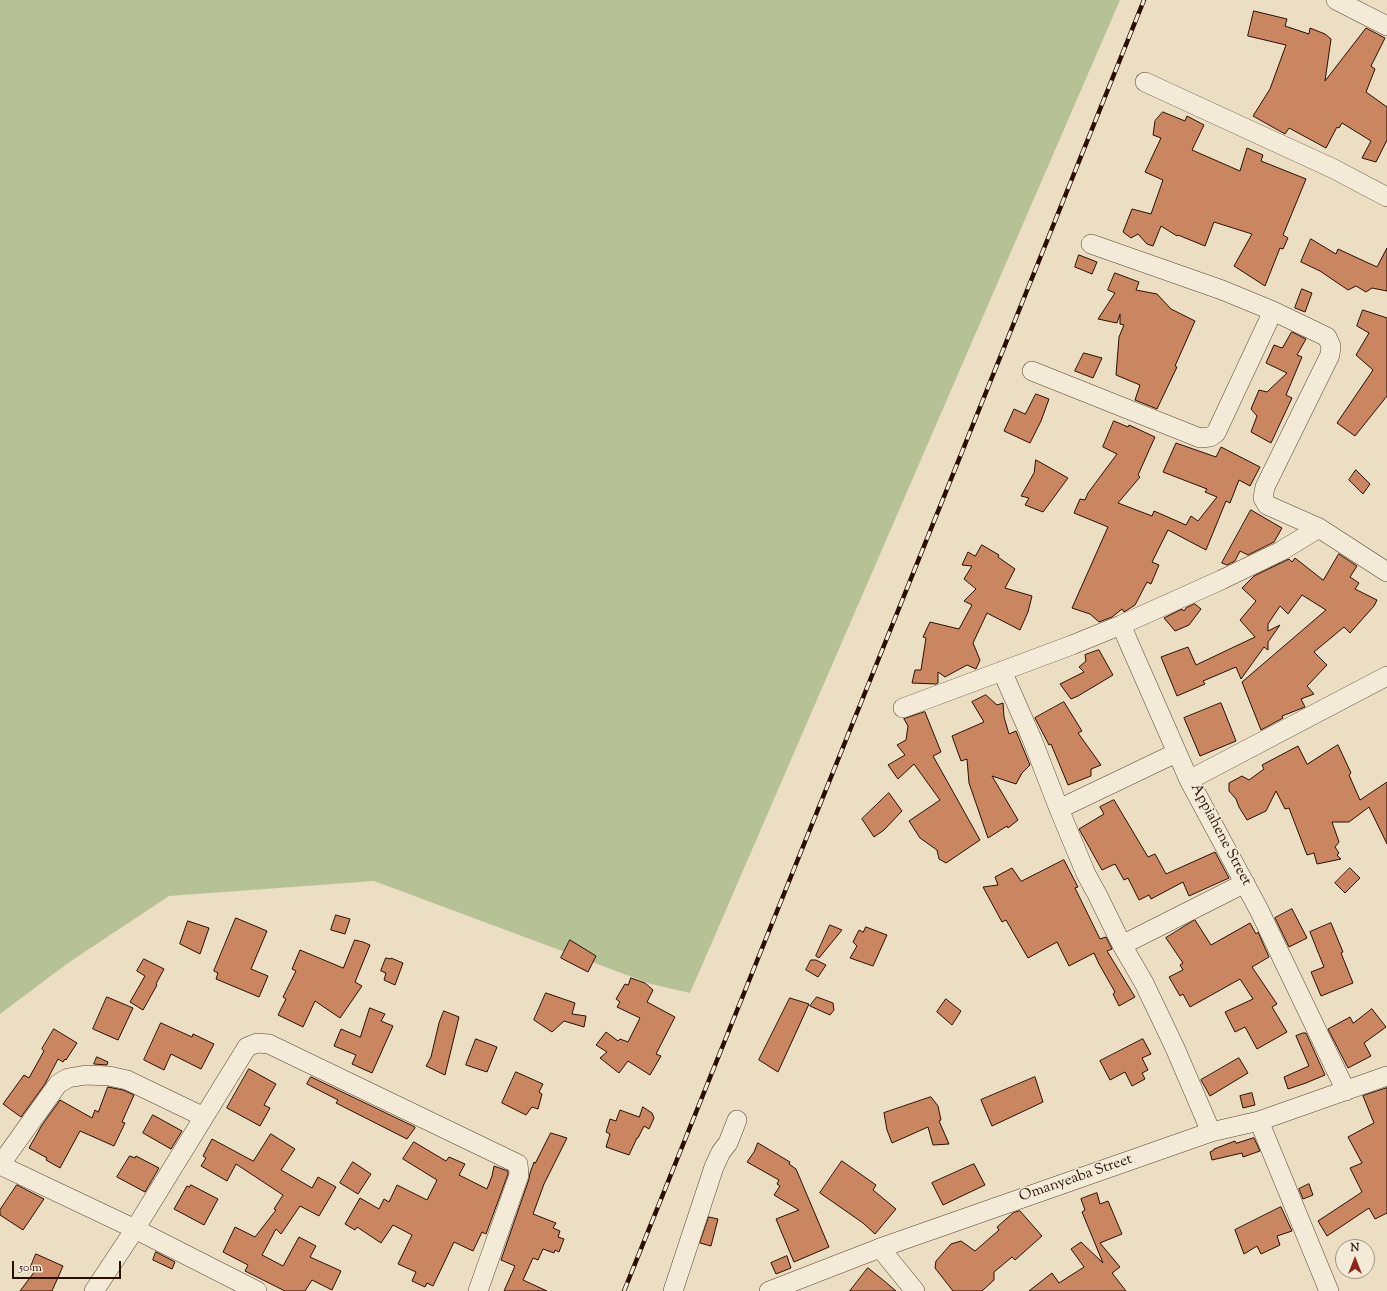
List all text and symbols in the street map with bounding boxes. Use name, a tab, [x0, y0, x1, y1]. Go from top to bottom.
street label: Appiahene Street	[1186, 781, 1254, 889]
street label: Omanyeaba Street	[1017, 1151, 1135, 1207]
north arrow	[1335, 1239, 1375, 1279]
text: N	[1351, 1240, 1359, 1256]
scale bar	[14, 1253, 123, 1279]
text: 50 m	[19, 1259, 42, 1277]

